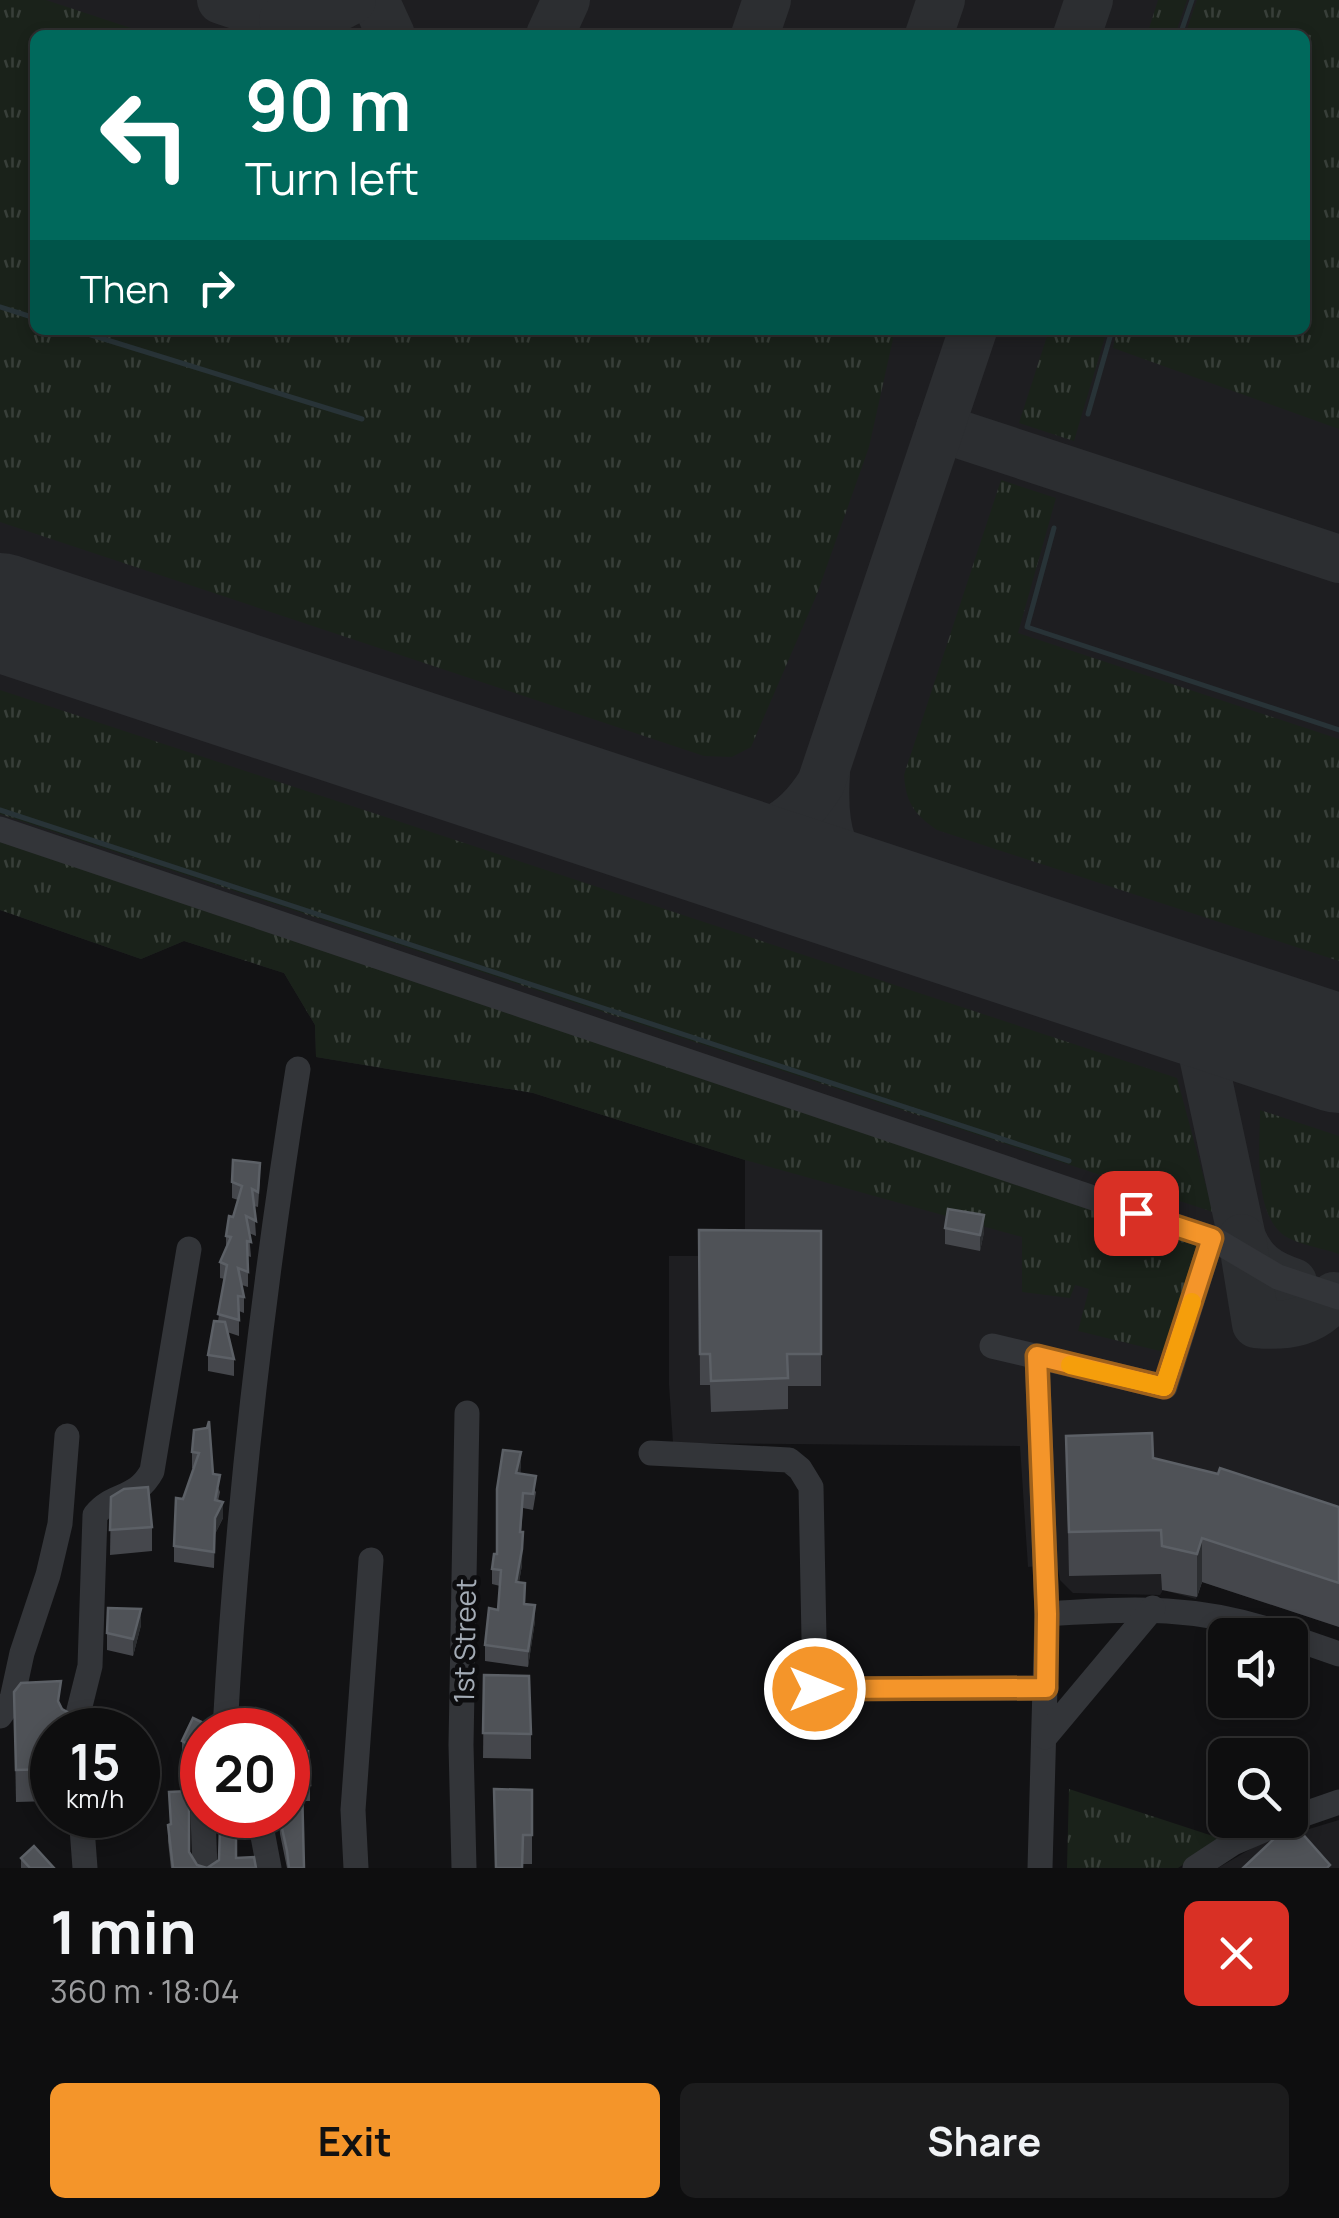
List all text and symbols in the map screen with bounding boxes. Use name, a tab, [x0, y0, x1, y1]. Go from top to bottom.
text: 90 m	[245, 56, 412, 152]
icon: left	[80, 70, 210, 200]
text: Turn left	[245, 147, 419, 209]
icon: right	[189, 260, 244, 315]
text: Then	[80, 262, 169, 314]
pin	[1094, 1171, 1179, 1256]
icon: arrive	[1109, 1186, 1164, 1241]
street label: 1st Street	[444, 1578, 484, 1704]
map controls	[1208, 1618, 1308, 1838]
button: sound	[1208, 1618, 1308, 1718]
position arrow	[763, 1637, 867, 1741]
speed limit sign: 20	[180, 1708, 310, 1838]
text: 15	[69, 1727, 121, 1795]
button: search	[1208, 1738, 1308, 1838]
text: km/h	[66, 1781, 124, 1816]
text: 1 min	[50, 1890, 197, 1972]
button: close	[1184, 1901, 1289, 2006]
text: 360 m · 18:04	[50, 1969, 240, 2013]
button: Exit	[50, 2083, 660, 2198]
button: Share	[680, 2083, 1289, 2198]

